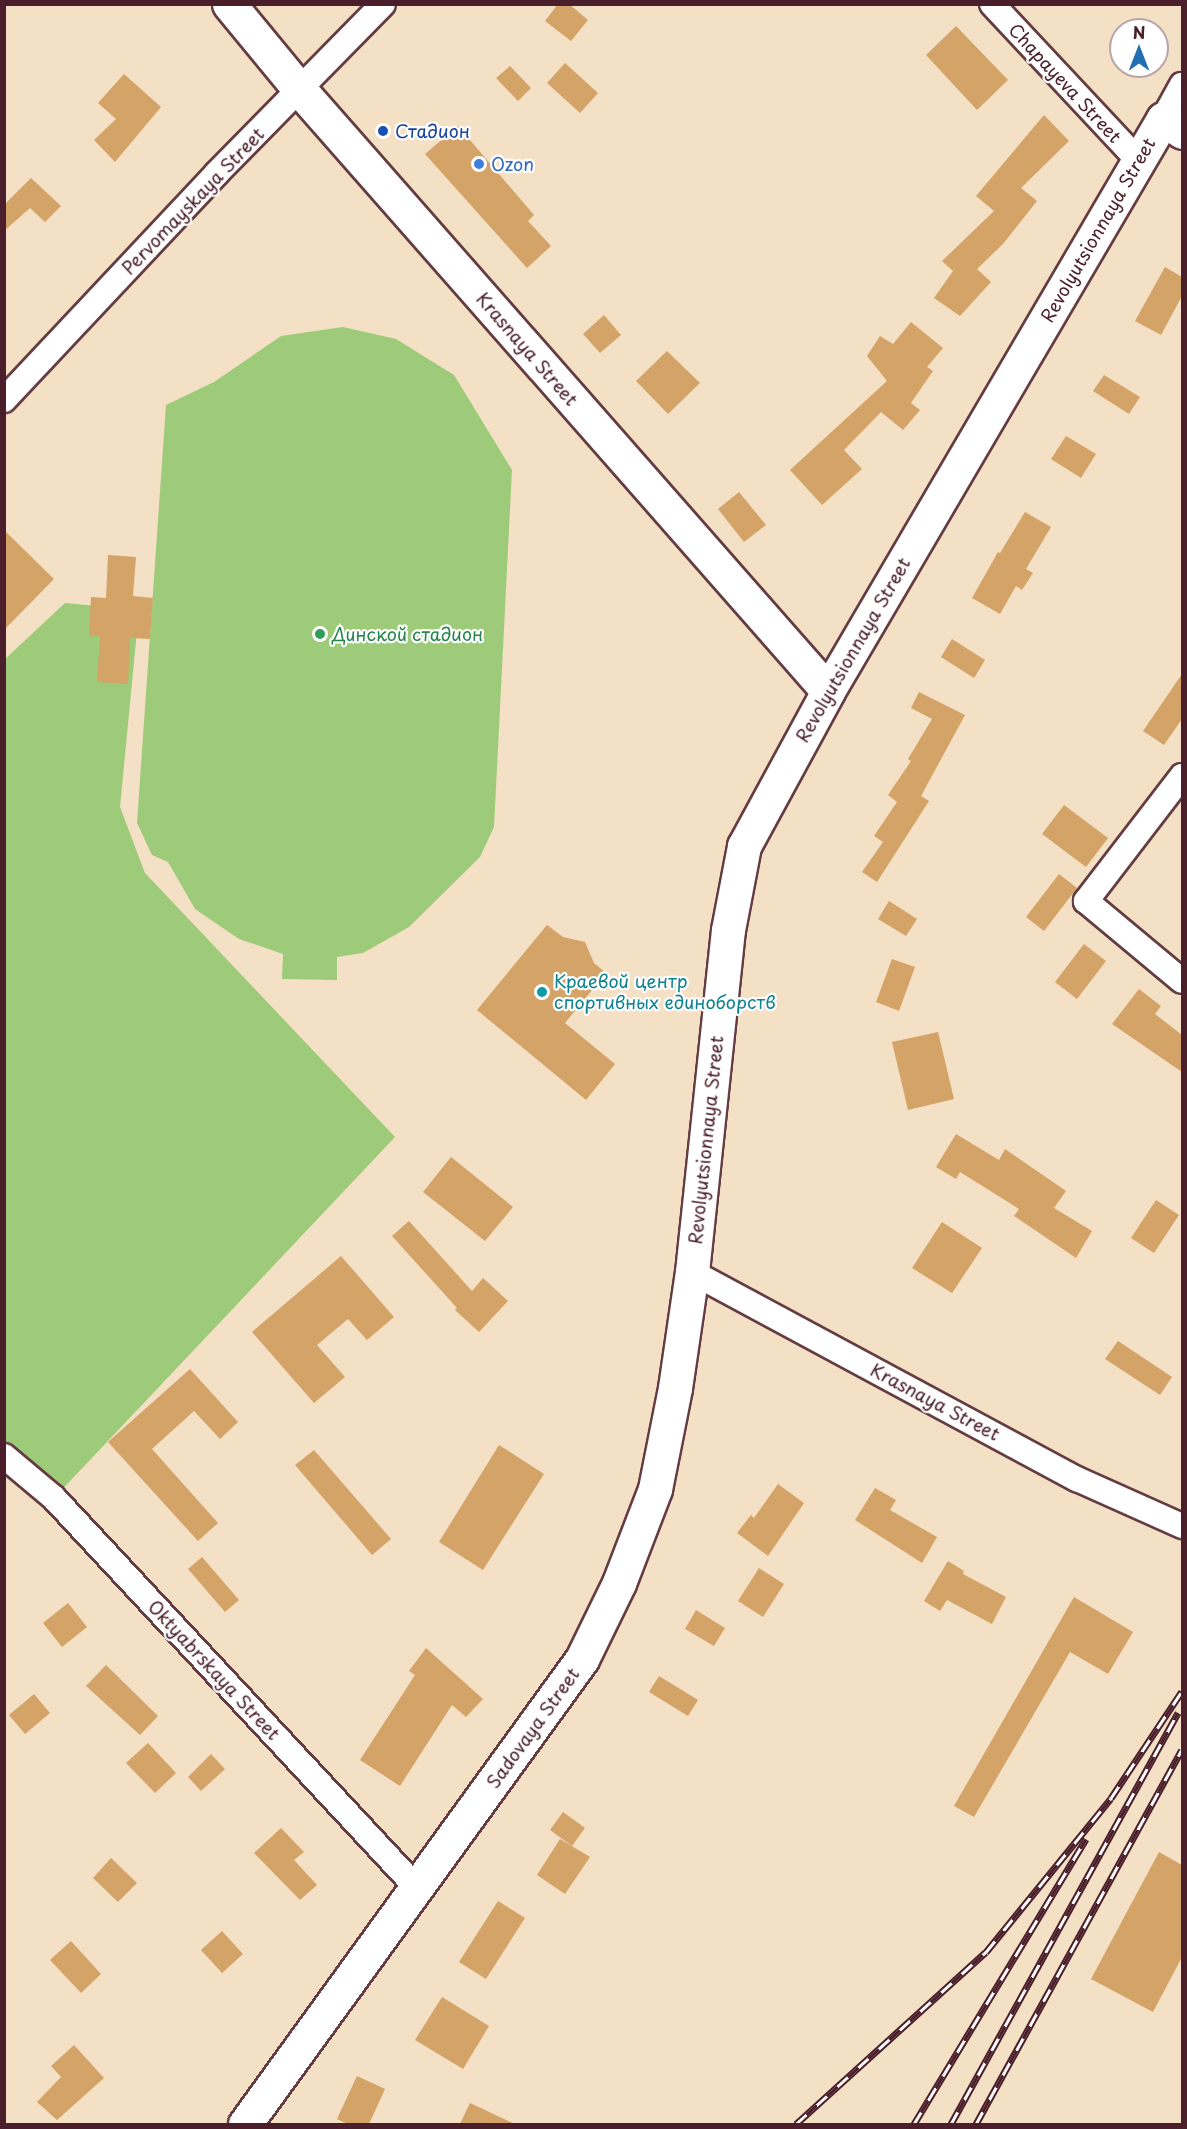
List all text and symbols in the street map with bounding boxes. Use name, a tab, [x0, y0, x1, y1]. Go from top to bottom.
street label: Chapayeva Street	[1004, 18, 1126, 148]
north arrow	[1109, 18, 1169, 78]
text: N	[1133, 20, 1145, 44]
place label: Стадион	[395, 120, 470, 142]
street label: Pervomayskaya Street	[117, 123, 269, 279]
marker: Стадион	[376, 124, 390, 138]
street label: Revolyutsionnaya Street	[1036, 134, 1160, 326]
place label: Ozon	[491, 153, 534, 175]
marker: Ozon	[472, 157, 486, 171]
street label: Krasnaya Street	[472, 288, 582, 410]
street label: Revolyutsionnaya Street	[791, 554, 915, 746]
place label: Динской стадион	[332, 623, 484, 645]
marker: Динской стадион	[313, 627, 327, 641]
place label: Краевой центр спортивных единоборств	[554, 971, 776, 1014]
marker: Краевой центр спортивных единоборств	[535, 985, 549, 999]
street label: Revolyutsionnaya Street	[684, 1034, 728, 1246]
street label: Krasnaya Street	[867, 1359, 1003, 1445]
street label: Oktyabrskaya Street	[143, 1595, 285, 1745]
street label: Sadovaya Street	[482, 1663, 584, 1793]

